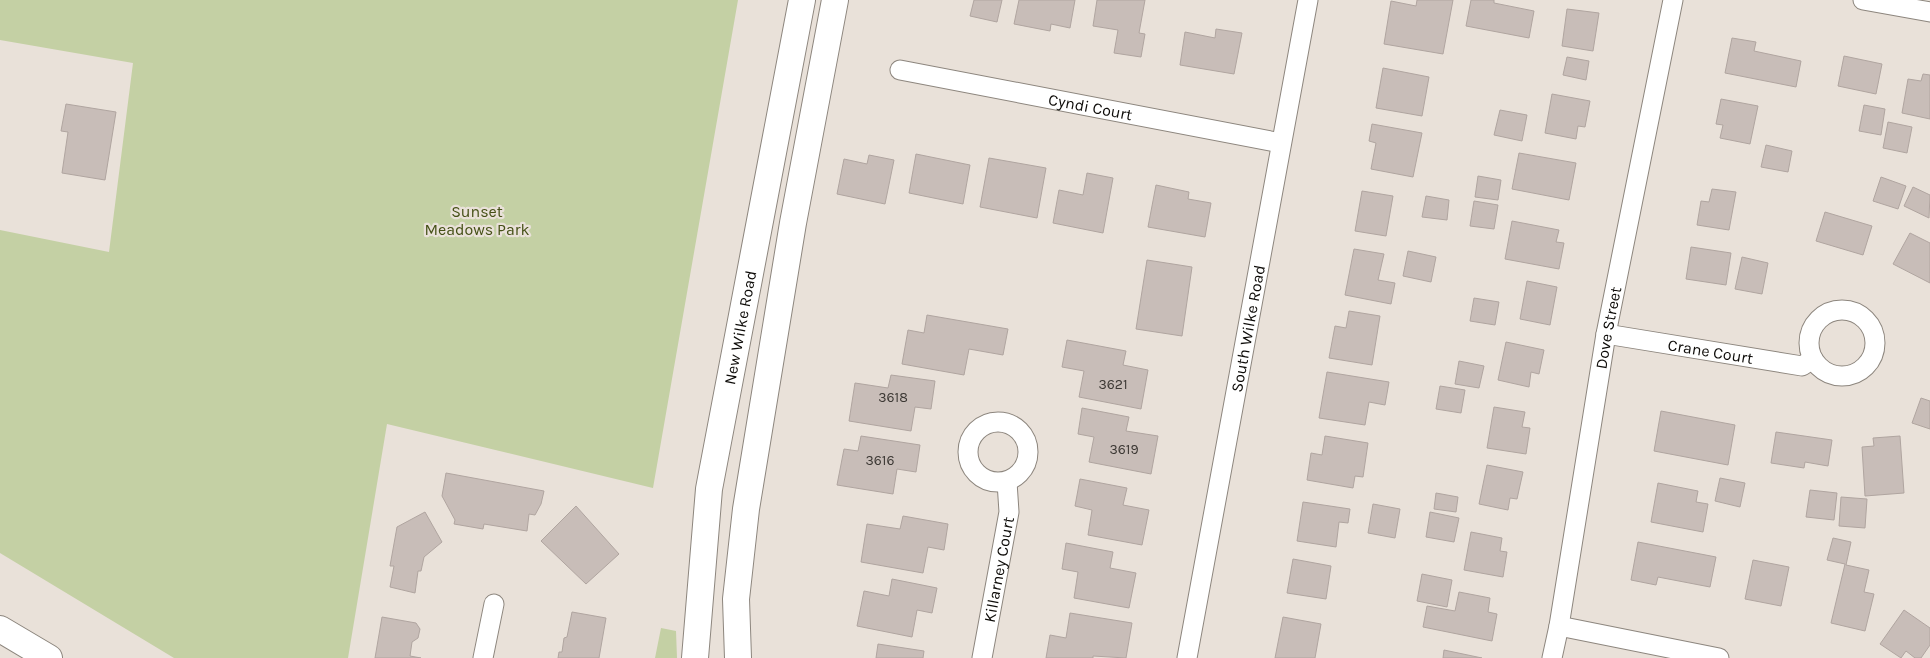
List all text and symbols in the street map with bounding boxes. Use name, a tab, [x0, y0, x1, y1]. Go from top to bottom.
street label: Cyndi Court	[1047, 89, 1134, 124]
park label: Sunset Meadows Park	[424, 202, 530, 239]
street label: South Wilke Road	[1227, 263, 1269, 394]
street label: New Wilke Road	[720, 269, 760, 386]
street label: Dove Street	[1591, 285, 1625, 370]
street label: Crane Court	[1667, 335, 1755, 367]
house number: 3621	[1098, 376, 1128, 393]
house number: 3618	[878, 389, 908, 406]
house number: 3619	[1109, 441, 1139, 458]
house number: 3616	[866, 452, 894, 469]
street label: Killarney Court	[979, 515, 1017, 624]

